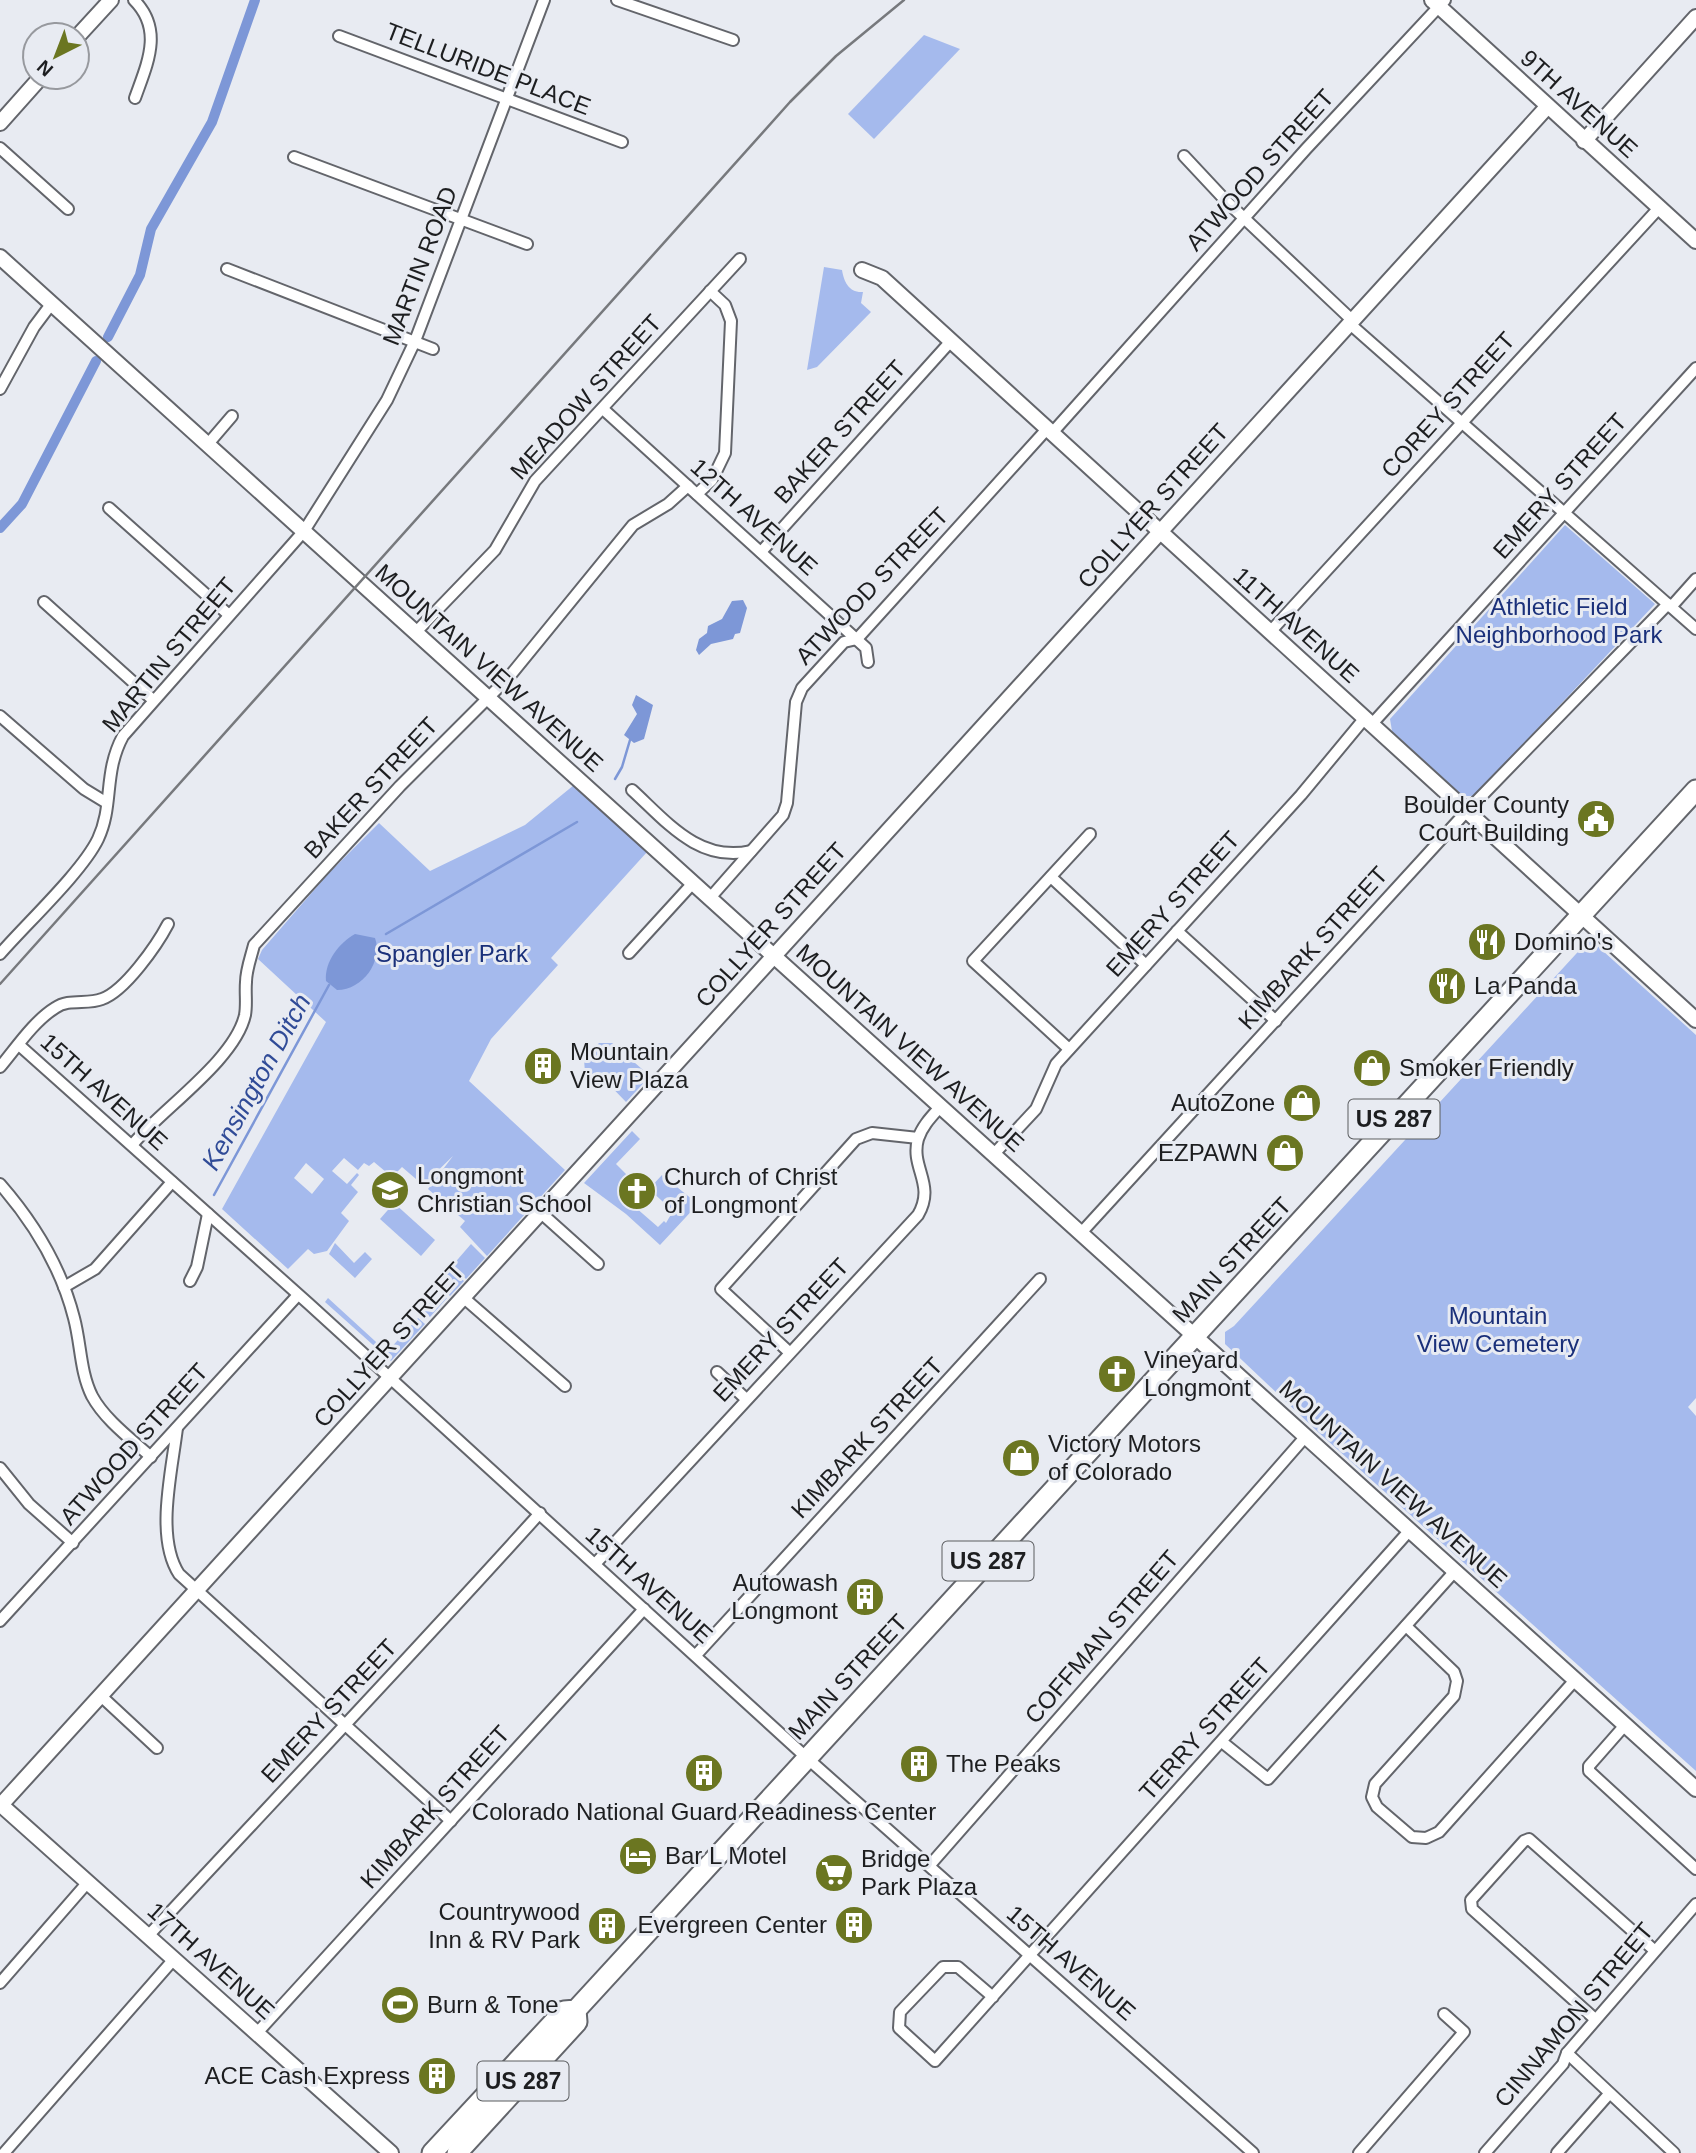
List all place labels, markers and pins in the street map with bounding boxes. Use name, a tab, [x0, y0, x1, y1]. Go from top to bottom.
place label: Boulder County Court Building	[1404, 791, 1569, 846]
public building icon: Boulder County Court Building	[1575, 798, 1617, 840]
restaurant icon: Domino's	[1466, 921, 1508, 963]
place label: Domino's	[1514, 928, 1613, 955]
restaurant icon: La Panda	[1426, 965, 1468, 1007]
place label: La Panda	[1474, 972, 1577, 999]
place label: Mountain View Plaza	[570, 1038, 689, 1093]
building icon: Mountain View Plaza	[522, 1045, 564, 1087]
shop icon: Smoker Friendly	[1351, 1047, 1393, 1089]
place label: Smoker Friendly	[1399, 1054, 1574, 1081]
shop icon: AutoZone	[1281, 1082, 1323, 1124]
place label: AutoZone	[1171, 1089, 1275, 1116]
shop icon: EZPAWN	[1264, 1132, 1306, 1174]
place label: EZPAWN	[1158, 1139, 1258, 1166]
place label: Longmont Christian School	[417, 1162, 592, 1217]
place label: Church of Christ of Longmont	[664, 1163, 838, 1218]
school or university icon: Longmont Christian School	[369, 1169, 411, 1211]
church icon: Church of Christ of Longmont	[616, 1170, 658, 1212]
place label: Vineyard Longmont	[1144, 1346, 1251, 1401]
church icon: Vineyard Longmont	[1096, 1353, 1138, 1395]
place label: Victory Motors of Colorado	[1048, 1430, 1201, 1485]
shop icon: Victory Motors of Colorado	[1000, 1437, 1042, 1479]
place label: Autowash Longmont	[731, 1569, 838, 1624]
building icon: Autowash Longmont	[844, 1576, 886, 1618]
building icon: The Peaks	[898, 1743, 940, 1785]
place label: The Peaks	[946, 1750, 1061, 1777]
building icon: Colorado National Guard Readiness Center	[683, 1752, 725, 1794]
place label: Colorado National Guard Readiness Center	[472, 1798, 936, 1825]
hotel icon: Bar L Motel	[617, 1835, 659, 1877]
place label: Bar L Motel	[665, 1842, 787, 1869]
place label: Bridge Park Plaza	[861, 1845, 978, 1900]
supermarket icon: Bridge Park Plaza	[813, 1852, 855, 1894]
place label: Countrywood Inn & RV Park	[428, 1898, 581, 1953]
building icon: Evergreen Center	[833, 1904, 875, 1946]
building icon: Countrywood Inn & RV Park	[586, 1905, 628, 1947]
place label: Evergreen Center	[638, 1911, 827, 1938]
sports icon: Burn & Tone	[379, 1984, 421, 2026]
place label: Burn & Tone	[427, 1991, 559, 2018]
building icon: ACE Cash Express	[416, 2055, 458, 2097]
place label: ACE Cash Express	[205, 2062, 410, 2089]

